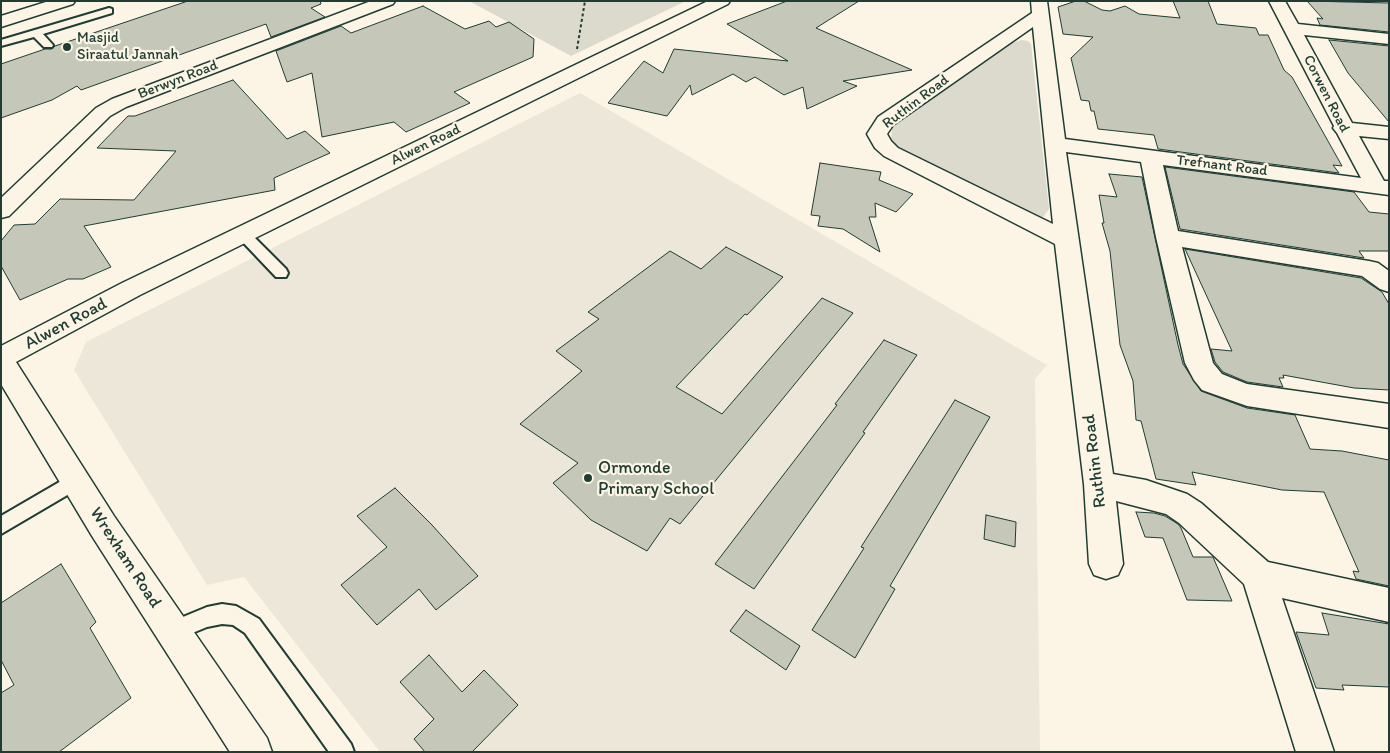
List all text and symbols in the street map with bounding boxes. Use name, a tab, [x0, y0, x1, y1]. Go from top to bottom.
place label: Masjid Siraatul Jannah	[77, 29, 179, 64]
marker: Masjid Siraatul Jannah	[61, 41, 73, 53]
street label: Corwen Road	[1299, 52, 1353, 136]
street label: Berwyn Road	[135, 56, 221, 104]
street label: Ruthin Road	[879, 71, 953, 133]
street label: Alwen Road	[388, 120, 464, 170]
street label: Trefnant Road	[1175, 151, 1269, 181]
street label: Alwen Road	[21, 293, 111, 355]
street label: Ruthin Road	[1079, 413, 1111, 509]
place label: Ormonde Primary School	[598, 457, 714, 499]
marker: Ormonde Primary School	[582, 472, 594, 484]
street label: Wrexham Road	[84, 503, 166, 613]

